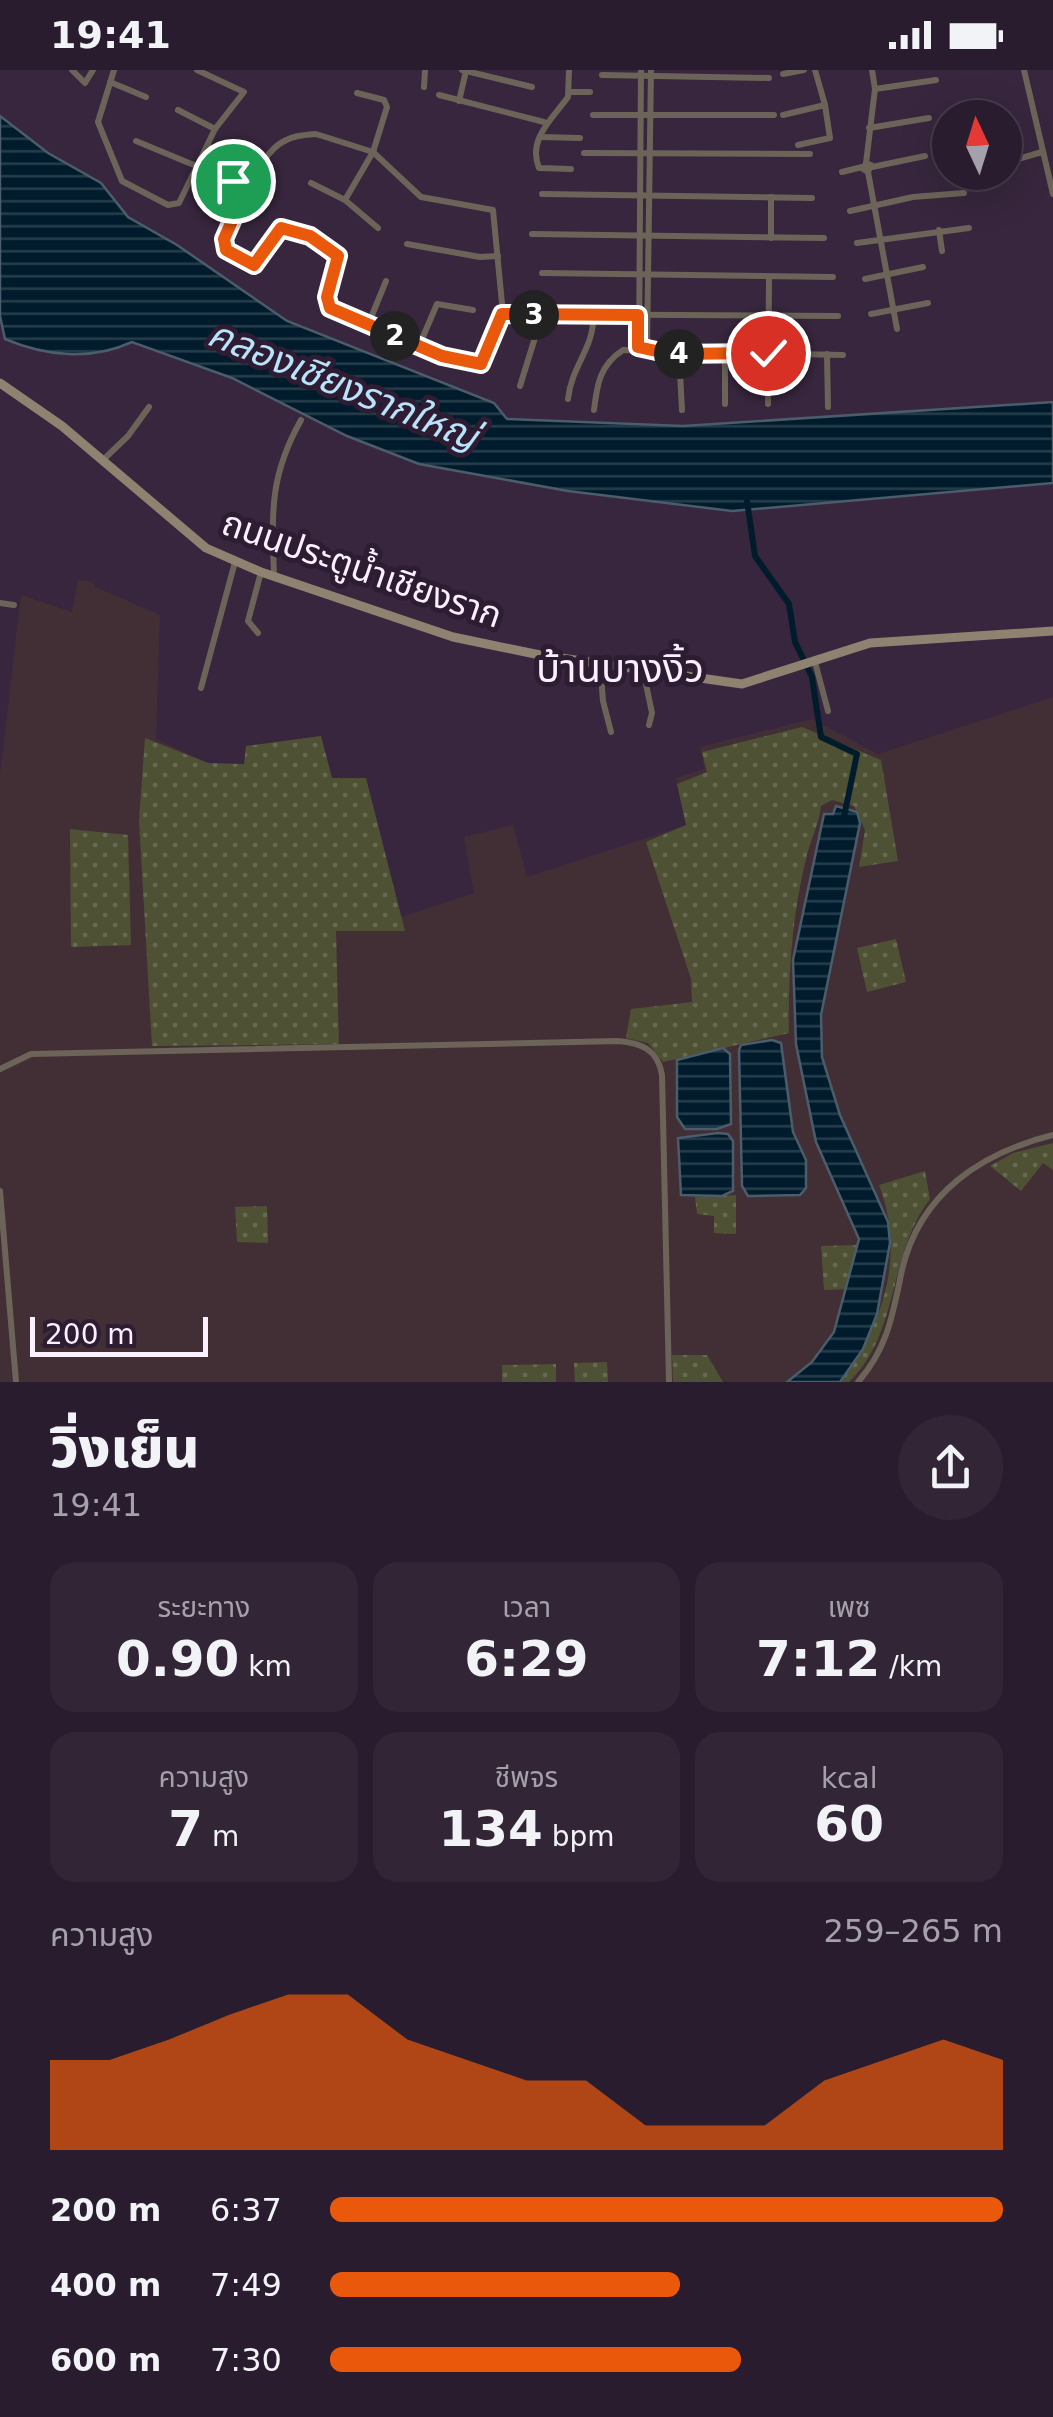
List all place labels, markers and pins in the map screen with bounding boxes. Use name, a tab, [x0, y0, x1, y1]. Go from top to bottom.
pin	[191, 139, 276, 224]
pin: 3	[509, 290, 559, 340]
pin: 2	[370, 311, 420, 361]
pin	[726, 311, 811, 396]
pin: 4	[654, 329, 704, 379]

